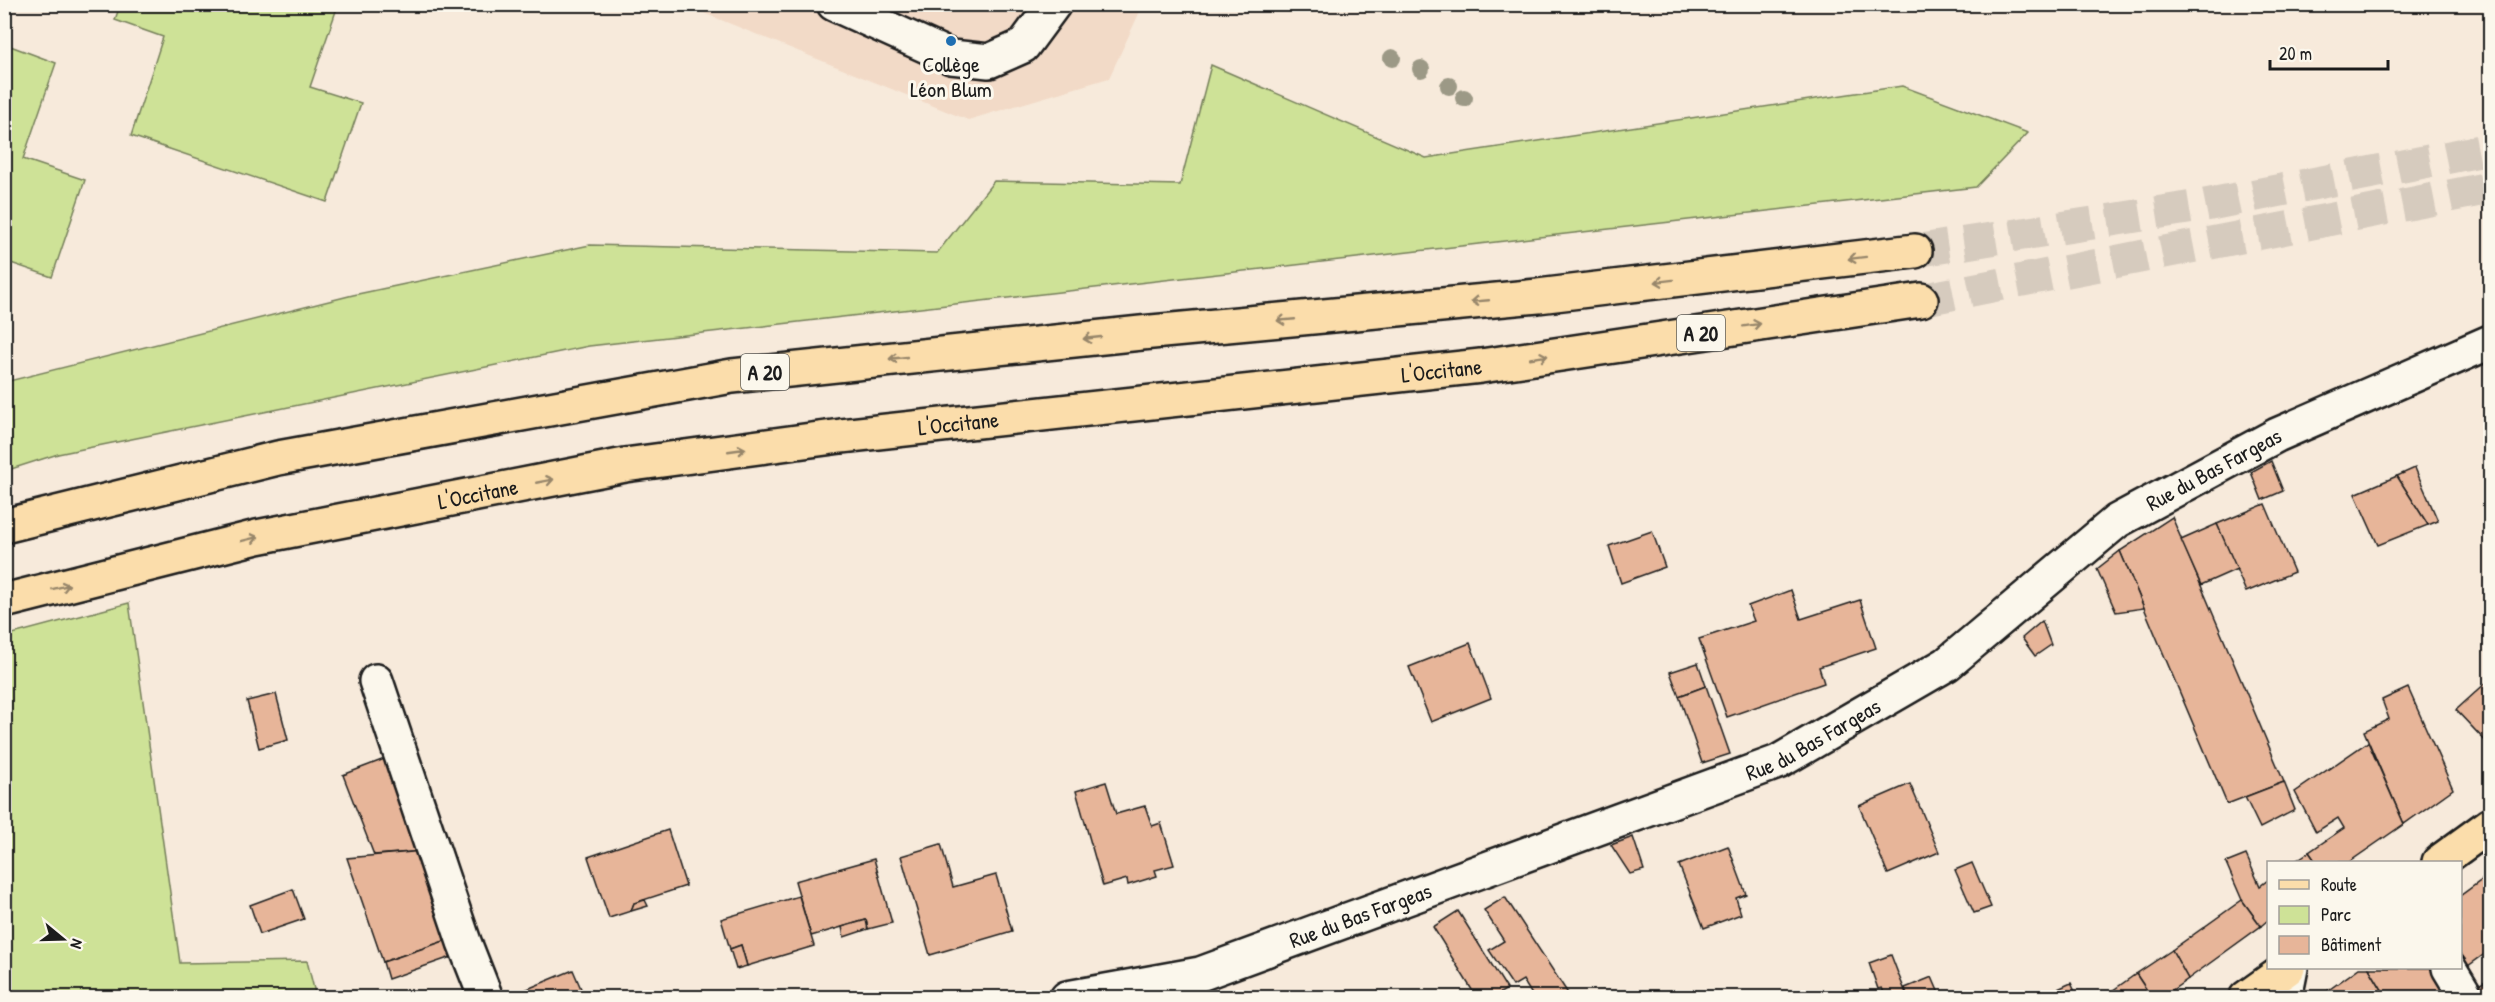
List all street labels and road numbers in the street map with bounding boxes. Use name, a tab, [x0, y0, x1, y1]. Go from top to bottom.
road number: A 20	[1677, 315, 1725, 351]
street label: L'Occitane	[1400, 351, 1484, 390]
road number: A 20	[741, 354, 789, 390]
street label: L'Occitane	[917, 404, 1001, 442]
street label: Rue du Bas Fargeas	[2141, 420, 2287, 518]
street label: L'Occitane	[435, 471, 521, 516]
street label: Rue du Bas Fargeas	[1741, 691, 1886, 788]
street label: Rue du Bas Fargeas	[1285, 875, 1436, 955]

